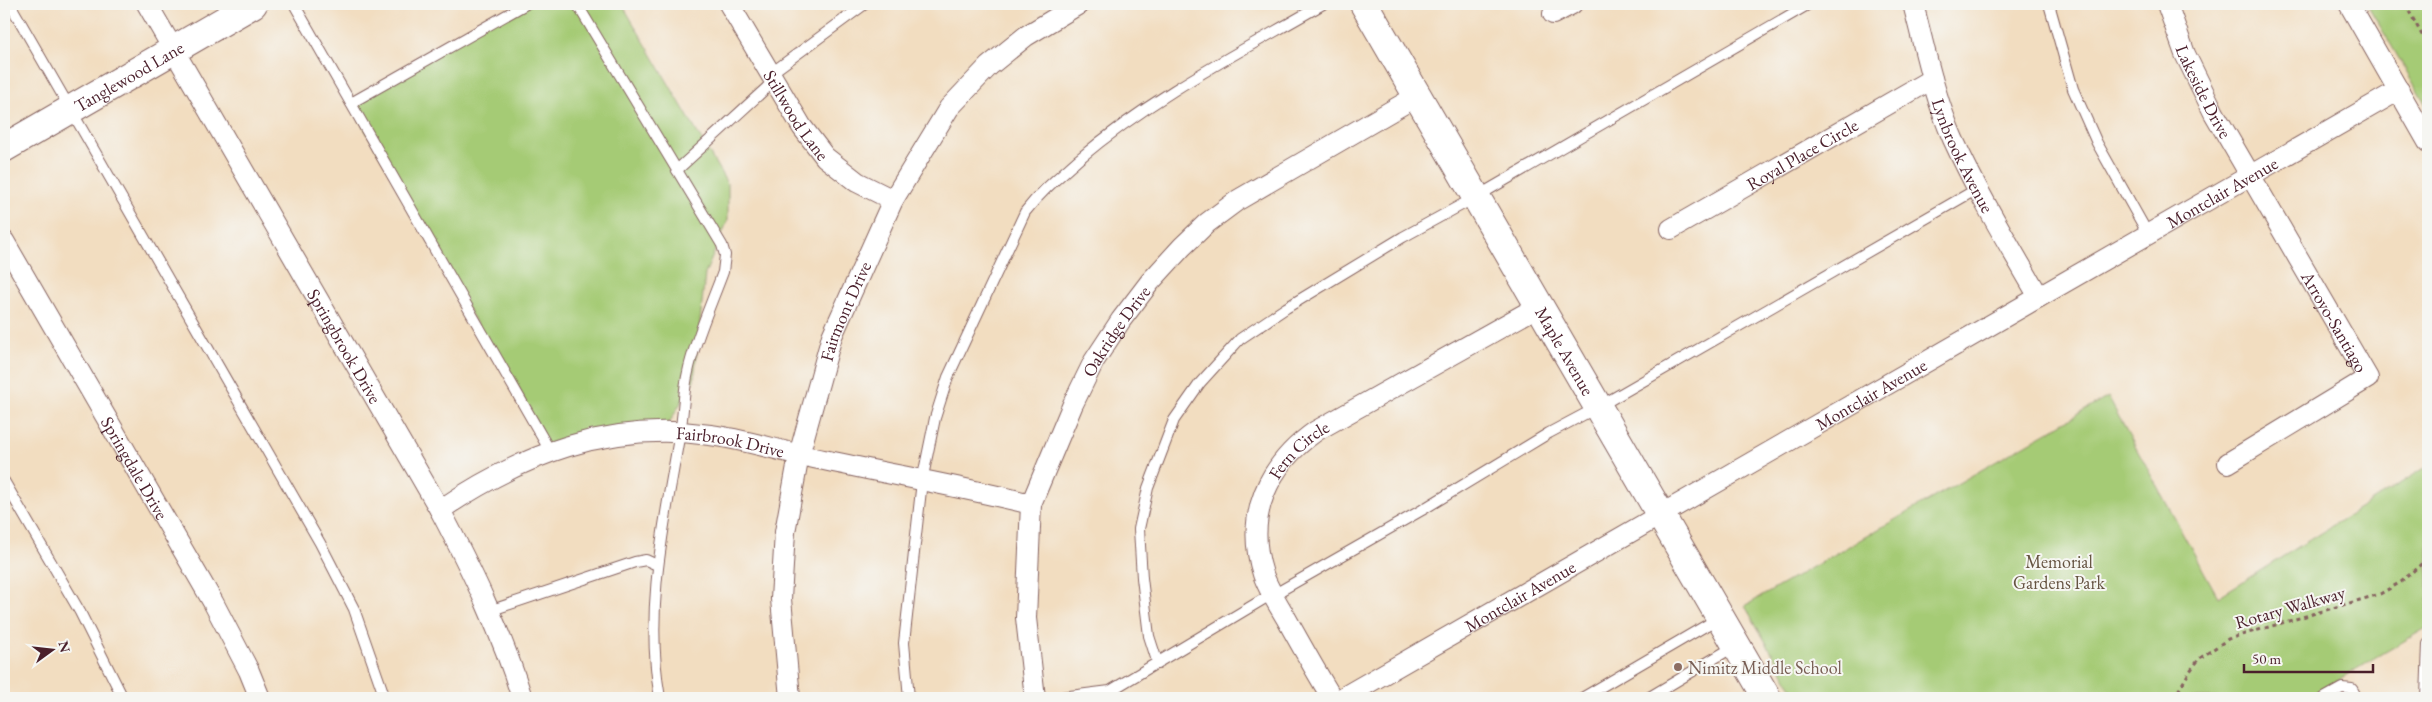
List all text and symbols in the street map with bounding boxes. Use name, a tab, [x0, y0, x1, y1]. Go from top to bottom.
street label: Tanglewood Lane	[70, 35, 188, 117]
street label: Lakeside Drive	[2171, 42, 2237, 142]
street label: Stillwood Lane	[759, 65, 835, 165]
street label: Lynbrook Avenue	[1927, 95, 2000, 217]
street label: Royal Place Circle	[1742, 113, 1862, 195]
street label: Montclair Avenue	[2162, 151, 2282, 233]
street label: Fairmont Drive	[814, 257, 876, 364]
street label: Arroyo-Santiago	[2296, 266, 2374, 376]
street label: Oakridge Drive	[1077, 280, 1155, 380]
street label: Springbrook Drive	[303, 284, 387, 407]
street label: Maple Avenue	[1531, 302, 1600, 399]
street label: Montclair Avenue	[1811, 353, 1930, 435]
street label: Springdale Drive	[96, 412, 174, 523]
street label: Fern Circle	[1263, 415, 1333, 483]
street label: Fairbrook Drive	[676, 421, 787, 462]
park label: Memorial Gardens Park	[2013, 550, 2106, 594]
street label: Montclair Avenue	[1460, 555, 1579, 637]
street label: Rotary Walkway	[2232, 580, 2348, 634]
north arrow	[28, 624, 78, 674]
text: N	[54, 639, 75, 655]
scale bar	[2244, 642, 2373, 674]
text: 50 m	[2252, 649, 2281, 668]
place label: Nimitz Middle School	[1688, 656, 1842, 679]
marker: Nimitz Middle School	[1672, 661, 1684, 673]

